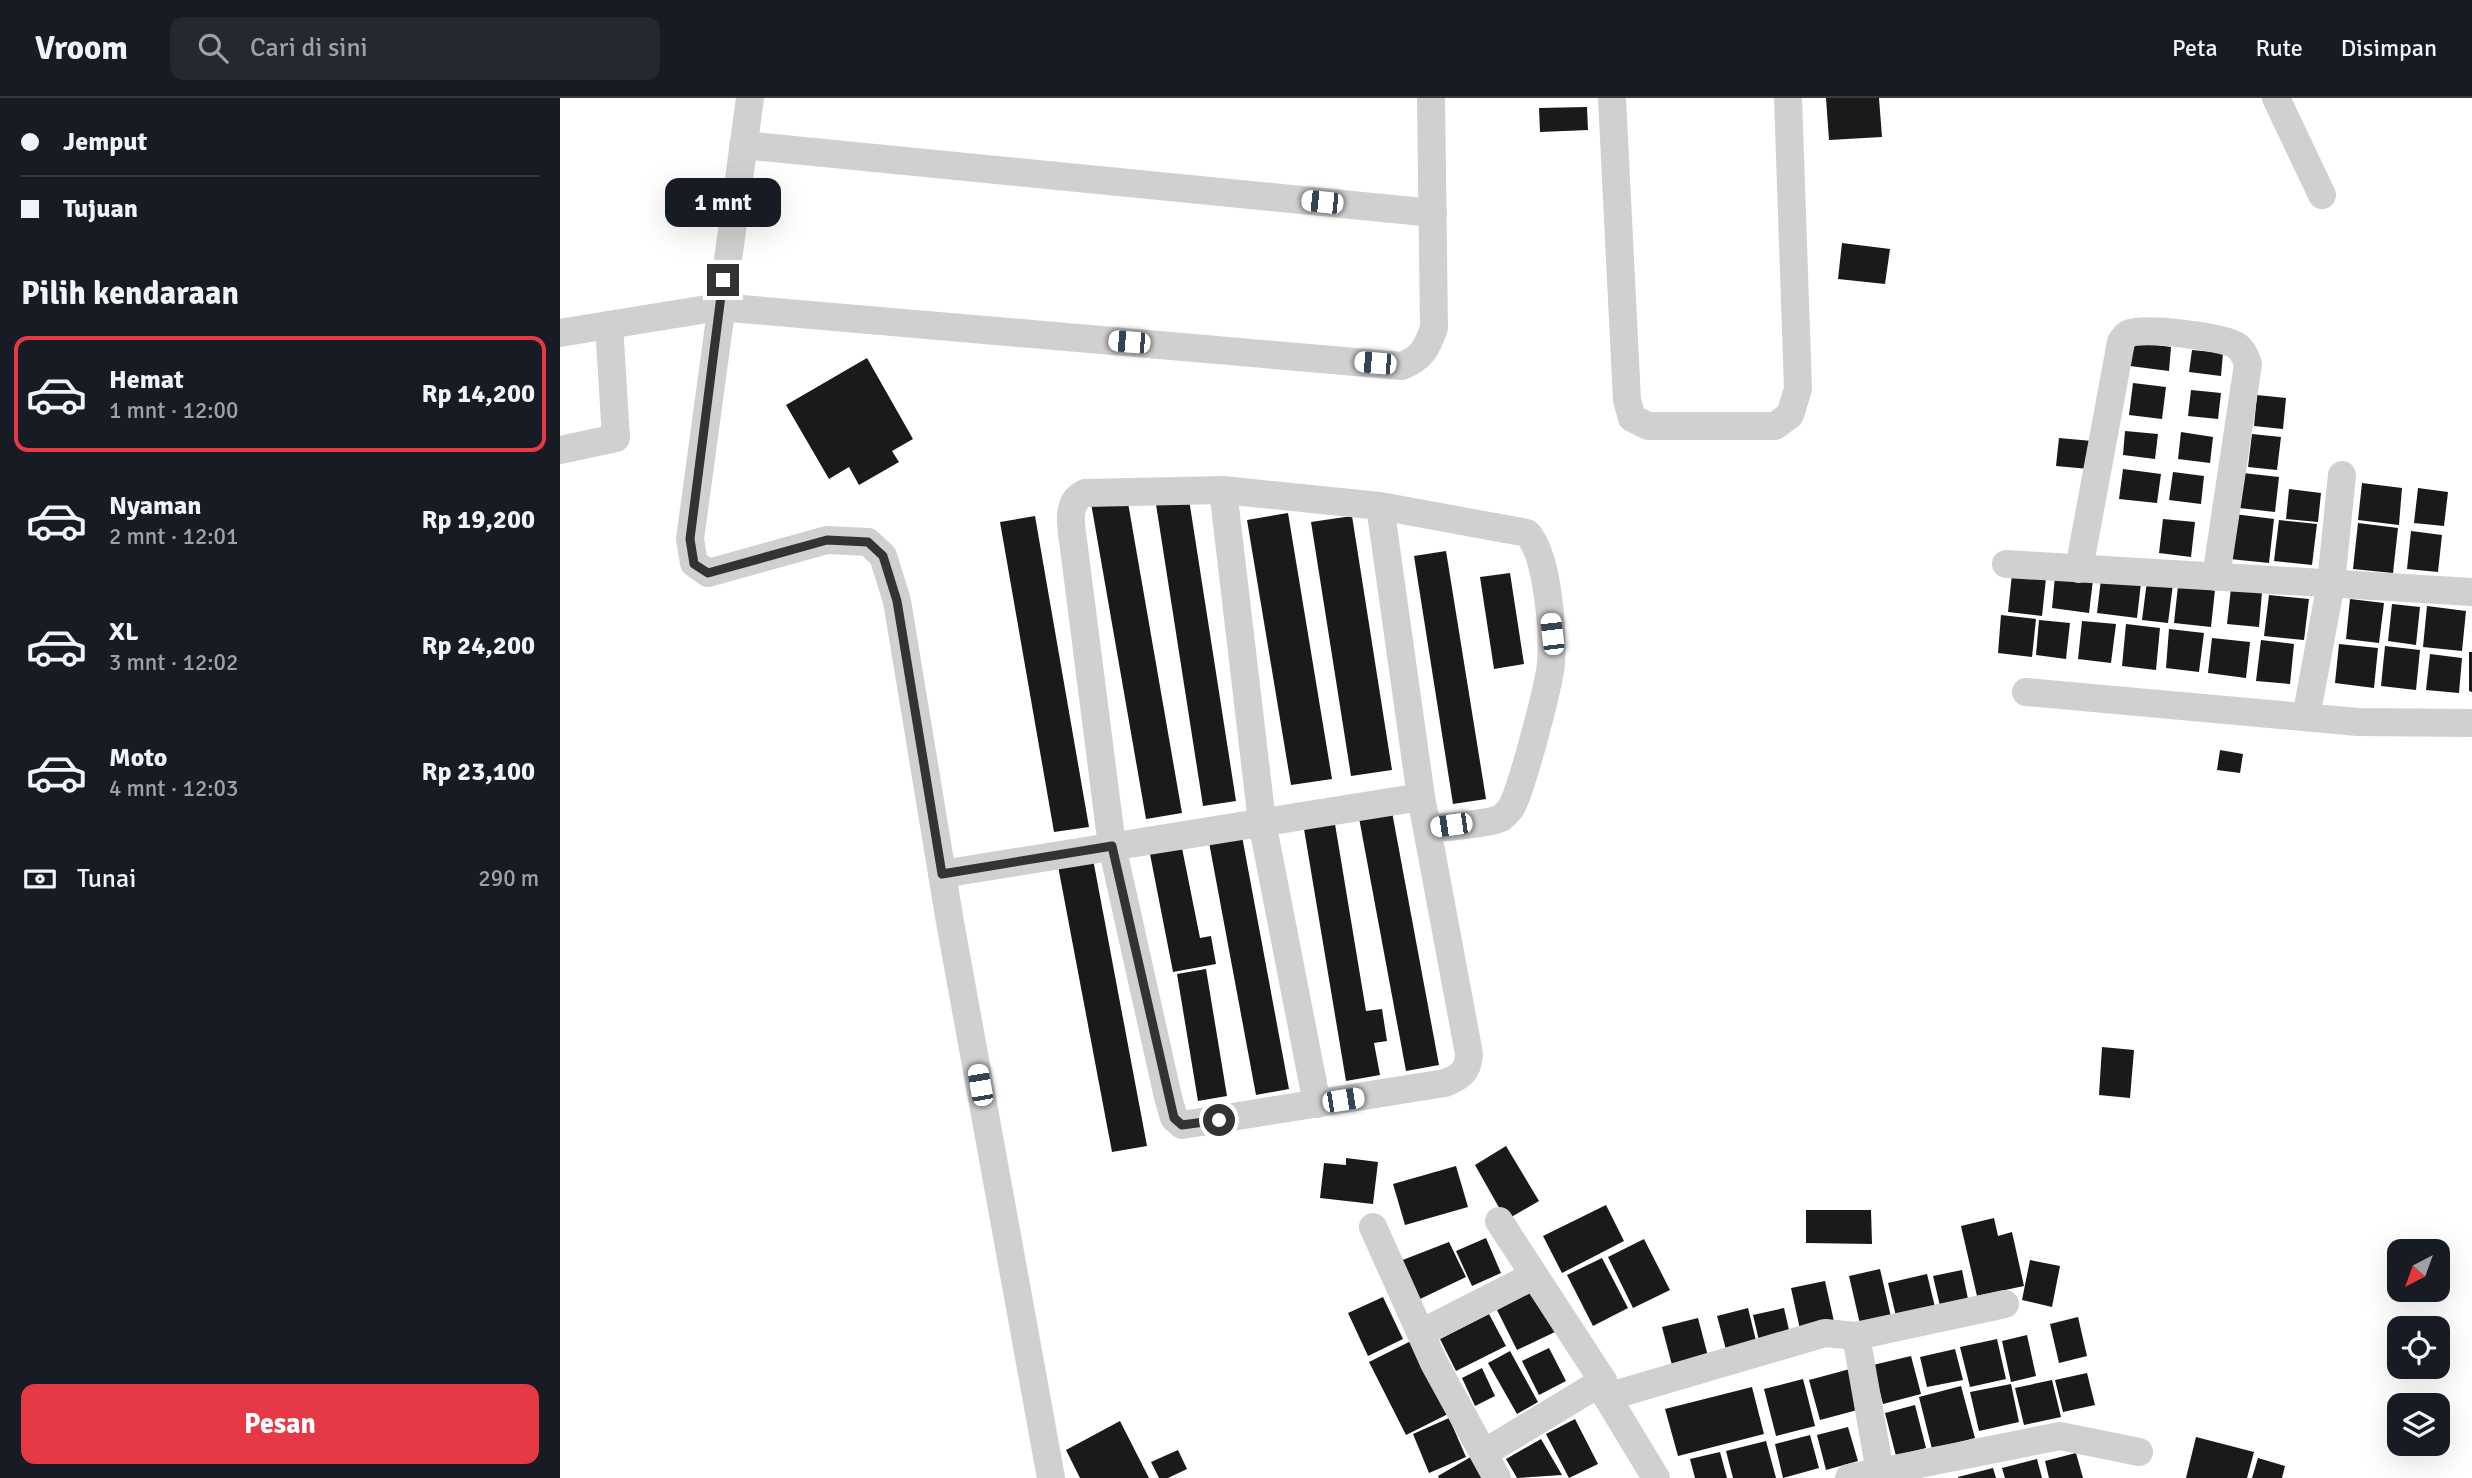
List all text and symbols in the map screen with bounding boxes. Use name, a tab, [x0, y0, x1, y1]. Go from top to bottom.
search box	[170, 17, 660, 80]
text: Vroom	[35, 28, 128, 69]
icon: search	[194, 29, 232, 67]
text: Cari di sini	[250, 32, 368, 64]
text: Peta	[2172, 33, 2218, 63]
text: Rute	[2256, 33, 2303, 63]
text: Disimpan	[2341, 33, 2437, 63]
text: Jemput	[63, 126, 147, 158]
callout: 1 mnt	[665, 178, 781, 228]
text: 1 mnt	[694, 188, 752, 217]
car	[1301, 189, 1344, 215]
text: Tujuan	[63, 193, 138, 225]
route end	[707, 264, 739, 296]
text: Pilih kendaraan	[21, 274, 239, 313]
car	[1108, 330, 1151, 354]
car	[1354, 351, 1397, 375]
icon: car	[25, 363, 88, 426]
text: Hemat	[109, 364, 184, 396]
text: Rp 14,200	[421, 378, 535, 410]
text: 1 mnt · 12:00	[109, 396, 238, 425]
icon: car	[25, 489, 88, 552]
text: Nyaman	[109, 490, 202, 522]
text: Rp 19,200	[421, 504, 535, 536]
text: 2 mnt · 12:01	[109, 522, 238, 551]
car	[1540, 612, 1565, 656]
icon: car	[25, 615, 88, 678]
text: XL	[109, 616, 139, 648]
text: Rp 24,200	[421, 630, 535, 662]
text: 3 mnt · 12:02	[109, 648, 238, 677]
icon: car	[25, 741, 88, 804]
text: Moto	[109, 742, 167, 774]
text: Rp 23,100	[421, 756, 535, 788]
text: 4 mnt · 12:03	[109, 774, 238, 803]
car	[1429, 812, 1474, 838]
icon: cash	[21, 860, 59, 898]
text: Tunai	[77, 863, 136, 895]
text: 290 m	[478, 864, 539, 893]
car	[967, 1062, 994, 1108]
car	[1321, 1086, 1366, 1114]
route start	[1203, 1104, 1235, 1136]
north arrow	[2387, 1239, 2450, 1302]
map controls	[2387, 1239, 2450, 1456]
button: locate	[2387, 1316, 2450, 1379]
button: Pesan	[21, 1384, 539, 1464]
button: layers	[2387, 1393, 2450, 1456]

